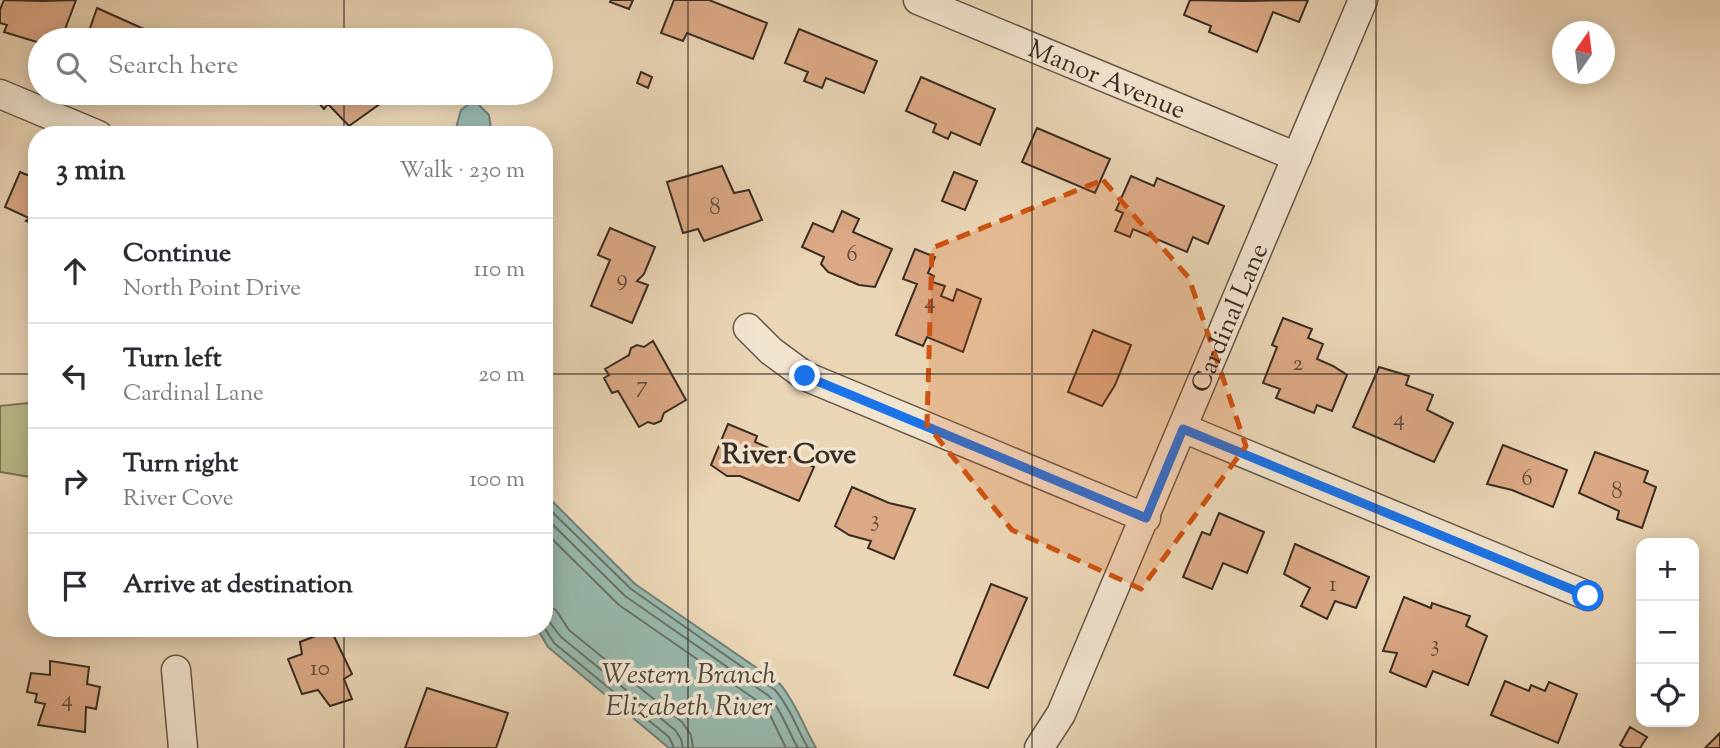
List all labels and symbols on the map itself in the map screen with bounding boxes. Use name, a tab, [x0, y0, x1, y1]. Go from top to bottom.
north arrow	[1552, 21, 1615, 84]
street label: Manor Avenue	[1022, 32, 1191, 130]
house number: 8	[709, 192, 721, 225]
street label: Cardinal Lane	[1183, 238, 1279, 399]
house number: 6	[846, 239, 858, 272]
house number: 9	[616, 263, 628, 296]
house number: 4	[924, 286, 936, 319]
house number: 2	[1293, 348, 1304, 381]
route end	[789, 360, 820, 391]
house number: 7	[636, 370, 648, 403]
house number: 4	[1393, 403, 1405, 436]
district label: River Cove	[722, 436, 856, 476]
house number: 6	[1521, 463, 1533, 496]
house number: 8	[1611, 476, 1623, 509]
house number: 3	[870, 504, 880, 537]
house number: 1	[1329, 569, 1337, 602]
route start	[1572, 580, 1603, 611]
house number: 3	[1430, 629, 1440, 662]
house number: 10	[310, 653, 330, 686]
water label: Western Branch Elizabeth River	[602, 656, 777, 728]
house number: 4	[61, 684, 73, 717]

